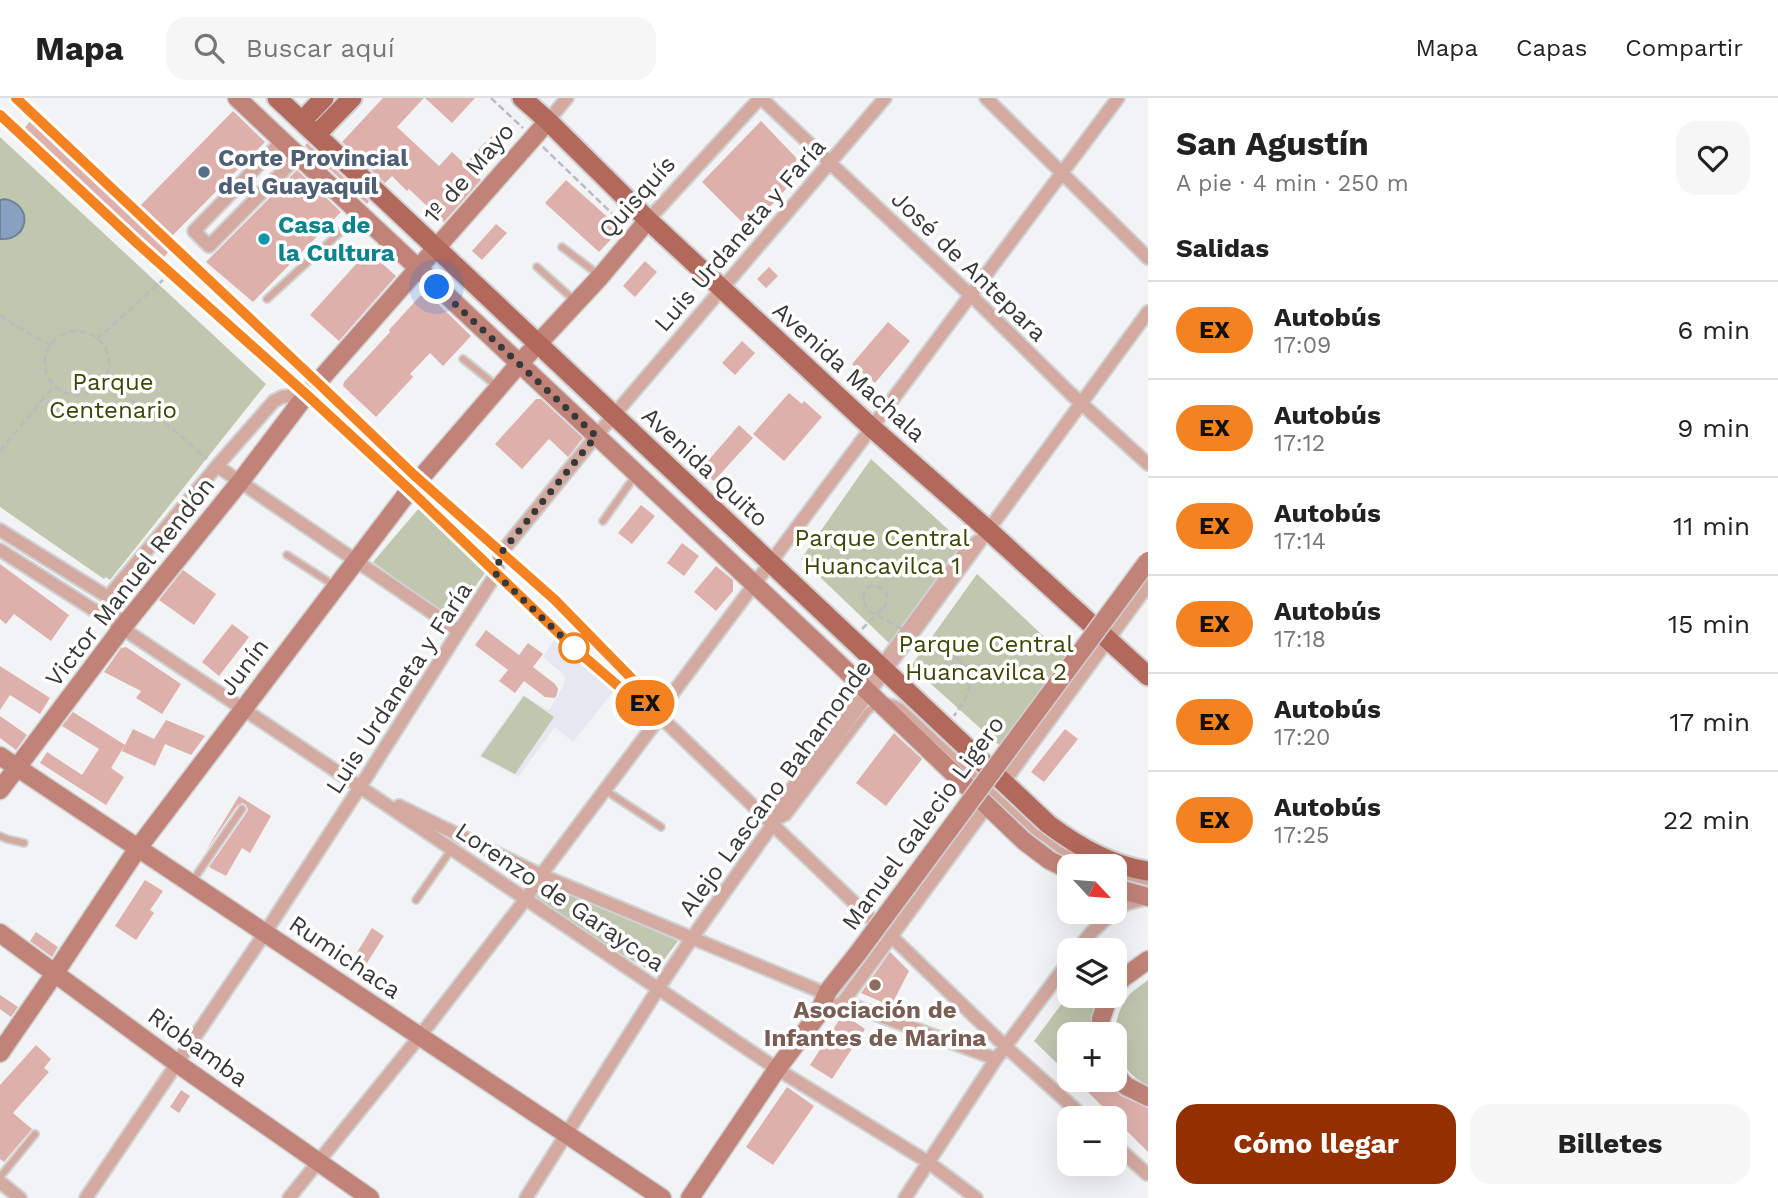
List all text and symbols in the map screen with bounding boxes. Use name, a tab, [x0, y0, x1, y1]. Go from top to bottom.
search box	[166, 17, 656, 80]
text: Mapa	[35, 29, 124, 68]
icon: search	[190, 29, 228, 67]
text: Buscar aquí	[246, 33, 395, 63]
text: Mapa	[1415, 34, 1478, 62]
text: Capas	[1516, 34, 1587, 62]
text: Compartir	[1625, 34, 1743, 62]
street label: 1º de Mayo	[418, 117, 520, 229]
button: heart	[1676, 121, 1750, 195]
text: San Agustín	[1176, 124, 1369, 163]
street label: Luis Urdaneta y Faría	[648, 133, 832, 337]
place label: Corte Provincial del Guayaquil	[218, 144, 408, 200]
street label: Quisquís	[593, 150, 681, 244]
marker: Corte Provincial del Guayaquil	[196, 164, 212, 180]
text: A pie · 4 min · 250 m	[1176, 170, 1409, 197]
street label: José de Antepara	[886, 185, 1052, 347]
place label: Casa de la Cultura	[278, 211, 395, 267]
marker: Casa de la Cultura	[256, 231, 272, 247]
text: Salidas	[1176, 233, 1269, 263]
your location	[419, 269, 454, 304]
street label: Avenida Machala	[767, 296, 931, 448]
text: Autobús	[1274, 302, 1381, 332]
text: 6 min	[1678, 315, 1750, 345]
text: EX	[1199, 316, 1230, 344]
text: 17:09	[1274, 332, 1331, 359]
park label: Parque Centenario	[49, 368, 177, 424]
text: Autobús	[1274, 400, 1381, 430]
street label: Avenida Quito	[636, 401, 774, 533]
text: 9 min	[1677, 413, 1750, 443]
text: EX	[1199, 414, 1230, 442]
text: 17:12	[1274, 430, 1325, 457]
street label: Victor Manuel Rendón	[40, 472, 220, 692]
text: Autobús	[1274, 498, 1381, 528]
text: 11 min	[1673, 511, 1750, 541]
text: EX	[1199, 512, 1230, 540]
park label: Parque Central Huancavilca 1	[795, 524, 970, 580]
text: 17:14	[1274, 528, 1326, 555]
street label: Luis Urdaneta y Faría	[320, 577, 478, 799]
text: Autobús	[1274, 596, 1381, 626]
text: 15 min	[1668, 609, 1750, 639]
text: EX	[1199, 610, 1230, 638]
text: 17:18	[1274, 626, 1326, 653]
park label: Parque Central Huancavilca 2	[899, 630, 1074, 686]
street label: Junín	[213, 633, 275, 701]
unlabelled marker	[559, 633, 589, 663]
street label: Alejo Lascano Bahamonde	[673, 654, 877, 922]
line badge: EX	[614, 680, 676, 726]
text: EX	[629, 689, 661, 717]
text: Autobús	[1274, 694, 1381, 724]
text: 17 min	[1669, 707, 1750, 737]
text: EX	[1199, 708, 1230, 736]
street label: Manuel Galecio Ligero	[836, 710, 1010, 936]
text: 17:20	[1274, 724, 1330, 751]
text: Autobús	[1274, 792, 1381, 822]
text: 22 min	[1663, 805, 1750, 835]
text: EX	[1199, 806, 1230, 834]
street label: Lorenzo de Garaycoa	[450, 817, 670, 977]
text: 17:25	[1274, 822, 1329, 849]
north arrow	[1057, 854, 1127, 924]
map controls	[1057, 854, 1127, 1176]
street label: Rumichaca	[284, 909, 406, 1005]
button: layers	[1057, 938, 1127, 1008]
marker: Asociación de Infantes de Marina	[867, 977, 883, 993]
place label: Asociación de Infantes de Marina	[764, 996, 986, 1052]
street label: Riobamba	[143, 1001, 253, 1093]
button: +	[1057, 1022, 1127, 1092]
button: Cómo llegar	[1176, 1104, 1456, 1184]
button: Billetes	[1470, 1104, 1750, 1184]
button: −	[1057, 1106, 1127, 1176]

